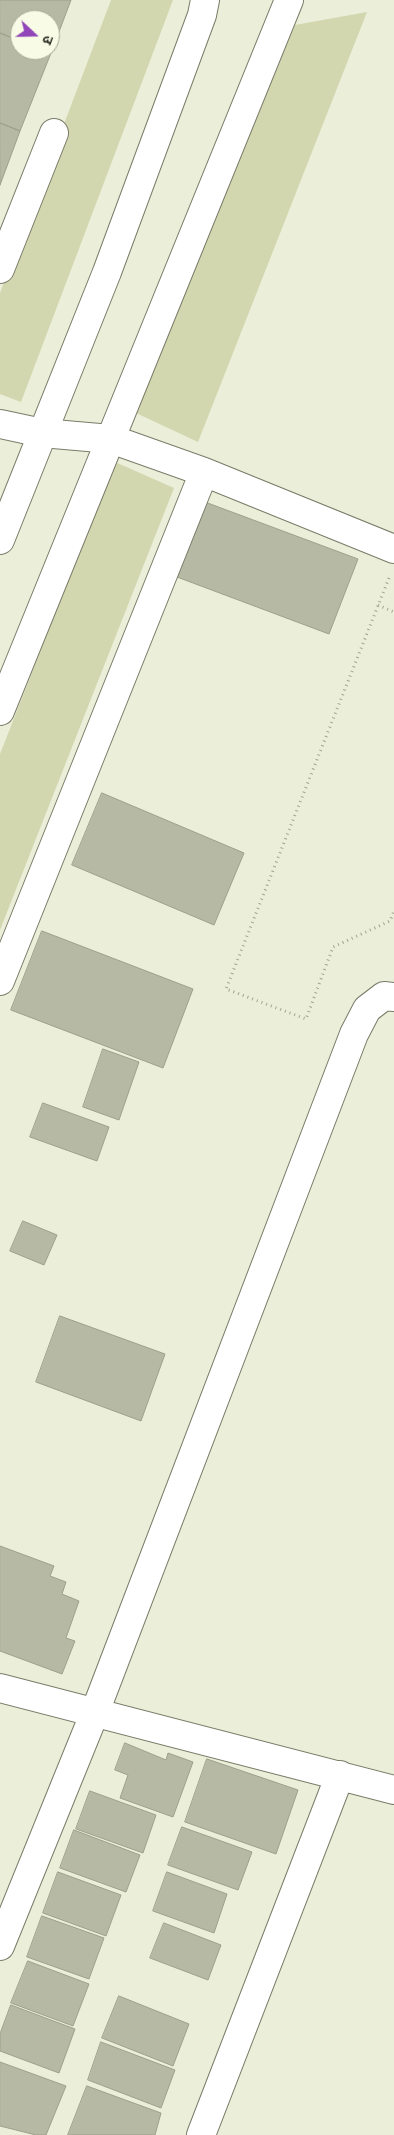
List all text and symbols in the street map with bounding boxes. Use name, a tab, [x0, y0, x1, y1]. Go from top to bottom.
north arrow	[10, 10, 60, 60]
text: उ	[37, 33, 59, 47]

